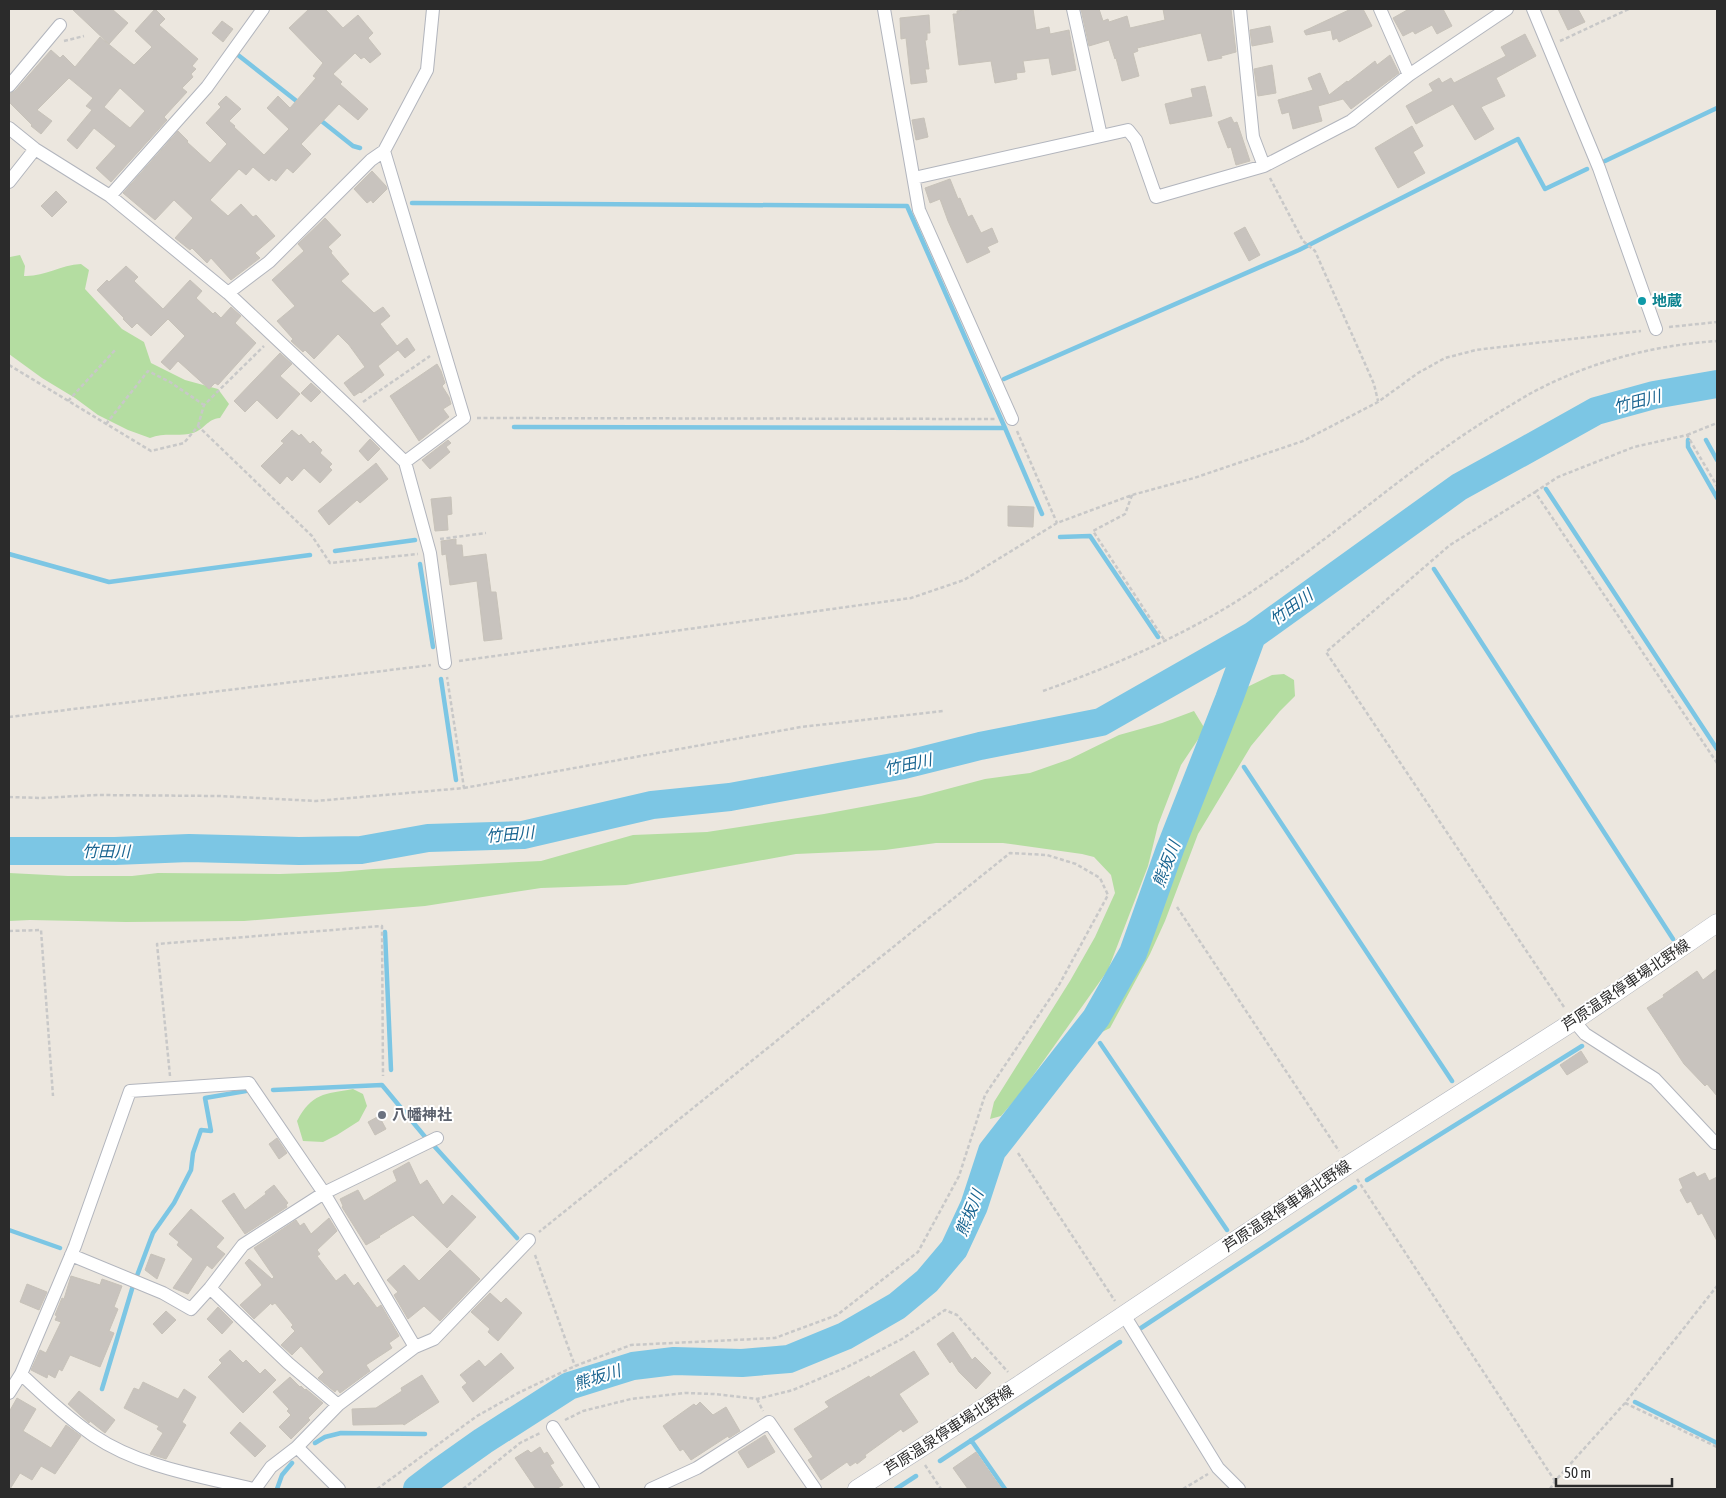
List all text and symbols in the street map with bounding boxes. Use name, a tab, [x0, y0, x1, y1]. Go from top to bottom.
place label: 地蔵	[1652, 292, 1682, 309]
marker: 地蔵	[1636, 295, 1648, 307]
water label: 竹田川	[1612, 386, 1664, 416]
water label: 竹田川	[1266, 584, 1317, 628]
water label: 竹田川	[883, 750, 935, 778]
water label: 竹田川	[485, 823, 537, 845]
water label: 熊坂川	[1149, 837, 1184, 890]
water label: 竹田川	[82, 842, 132, 860]
street label: 芦原温泉停車場北野線	[1559, 936, 1693, 1034]
place label: 八幡神社	[392, 1106, 452, 1123]
marker: 八幡神社	[376, 1109, 388, 1121]
street label: 芦原温泉停車場北野線	[1220, 1157, 1354, 1255]
water label: 熊坂川	[952, 1186, 987, 1239]
water label: 熊坂川	[571, 1360, 625, 1393]
street label: 芦原温泉停車場北野線	[881, 1382, 1016, 1478]
scale bar	[1556, 1456, 1672, 1488]
text: 50 m	[1564, 1464, 1591, 1481]

